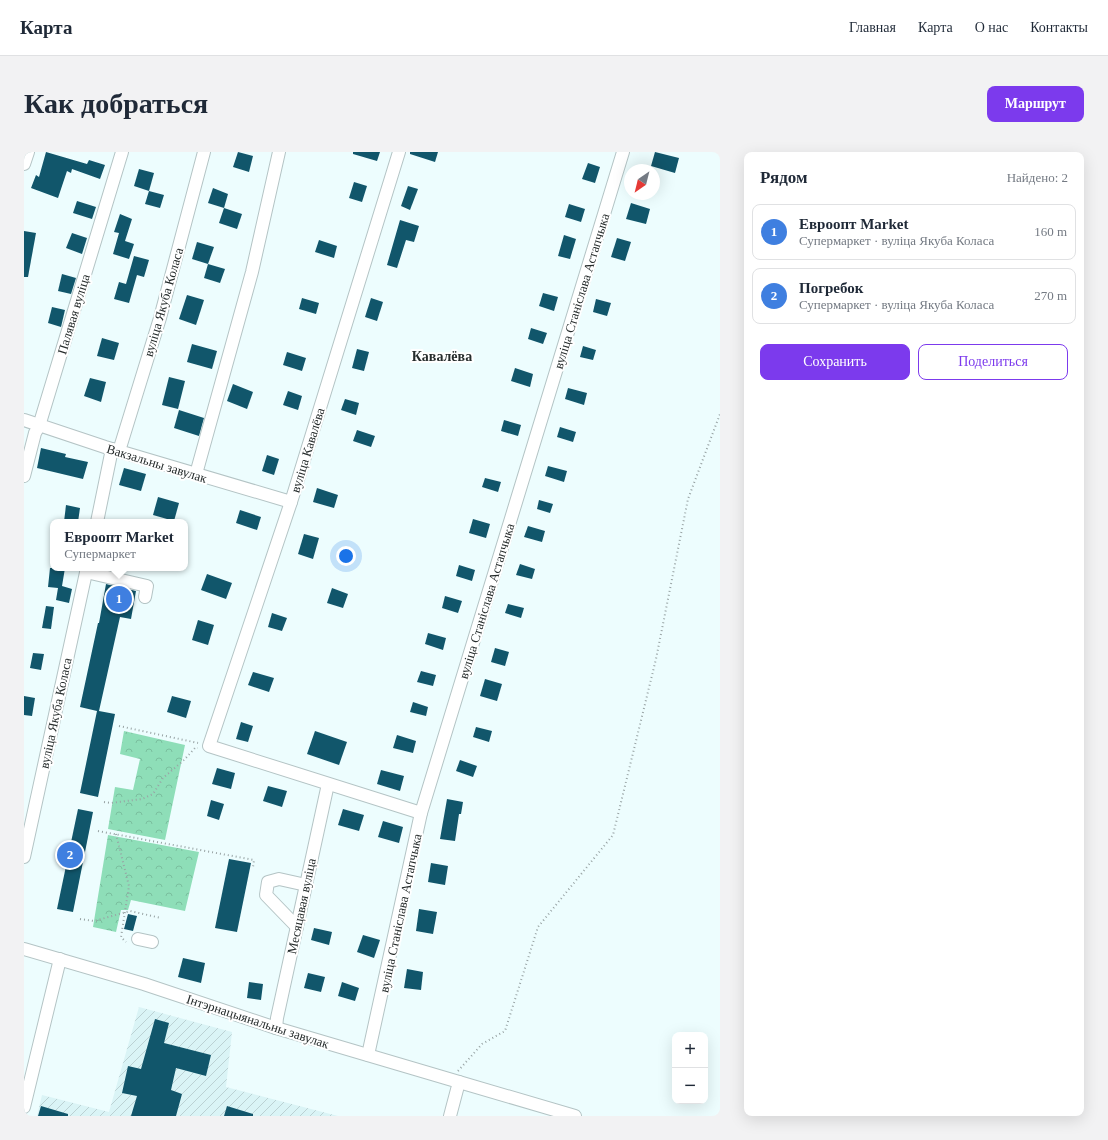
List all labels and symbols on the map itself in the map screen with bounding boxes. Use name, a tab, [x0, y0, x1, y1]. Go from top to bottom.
north arrow	[624, 164, 660, 200]
street label: вуліца Станіслава Астапчыка	[551, 211, 612, 371]
street label: вуліца Якуба Коласа	[141, 246, 186, 358]
street label: Палявая вуліца	[54, 272, 93, 356]
district label: Кавалёва	[412, 349, 472, 364]
street label: вуліца Кавалёва	[287, 406, 328, 494]
street label: Вакзальны завулак	[105, 441, 209, 486]
street label: вуліца Станіслава Астапчыка	[456, 521, 517, 681]
your location	[336, 546, 356, 566]
pin: 1	[106, 584, 132, 614]
street label: вуліца Якуба Коласа	[36, 656, 75, 770]
street label: вуліца Станіслава Астапчыка	[376, 832, 425, 994]
pin: 2	[57, 840, 83, 870]
street label: Месяцавая вуліца	[284, 857, 319, 955]
street label: Інтэрнацыянальны завулак	[185, 991, 332, 1052]

